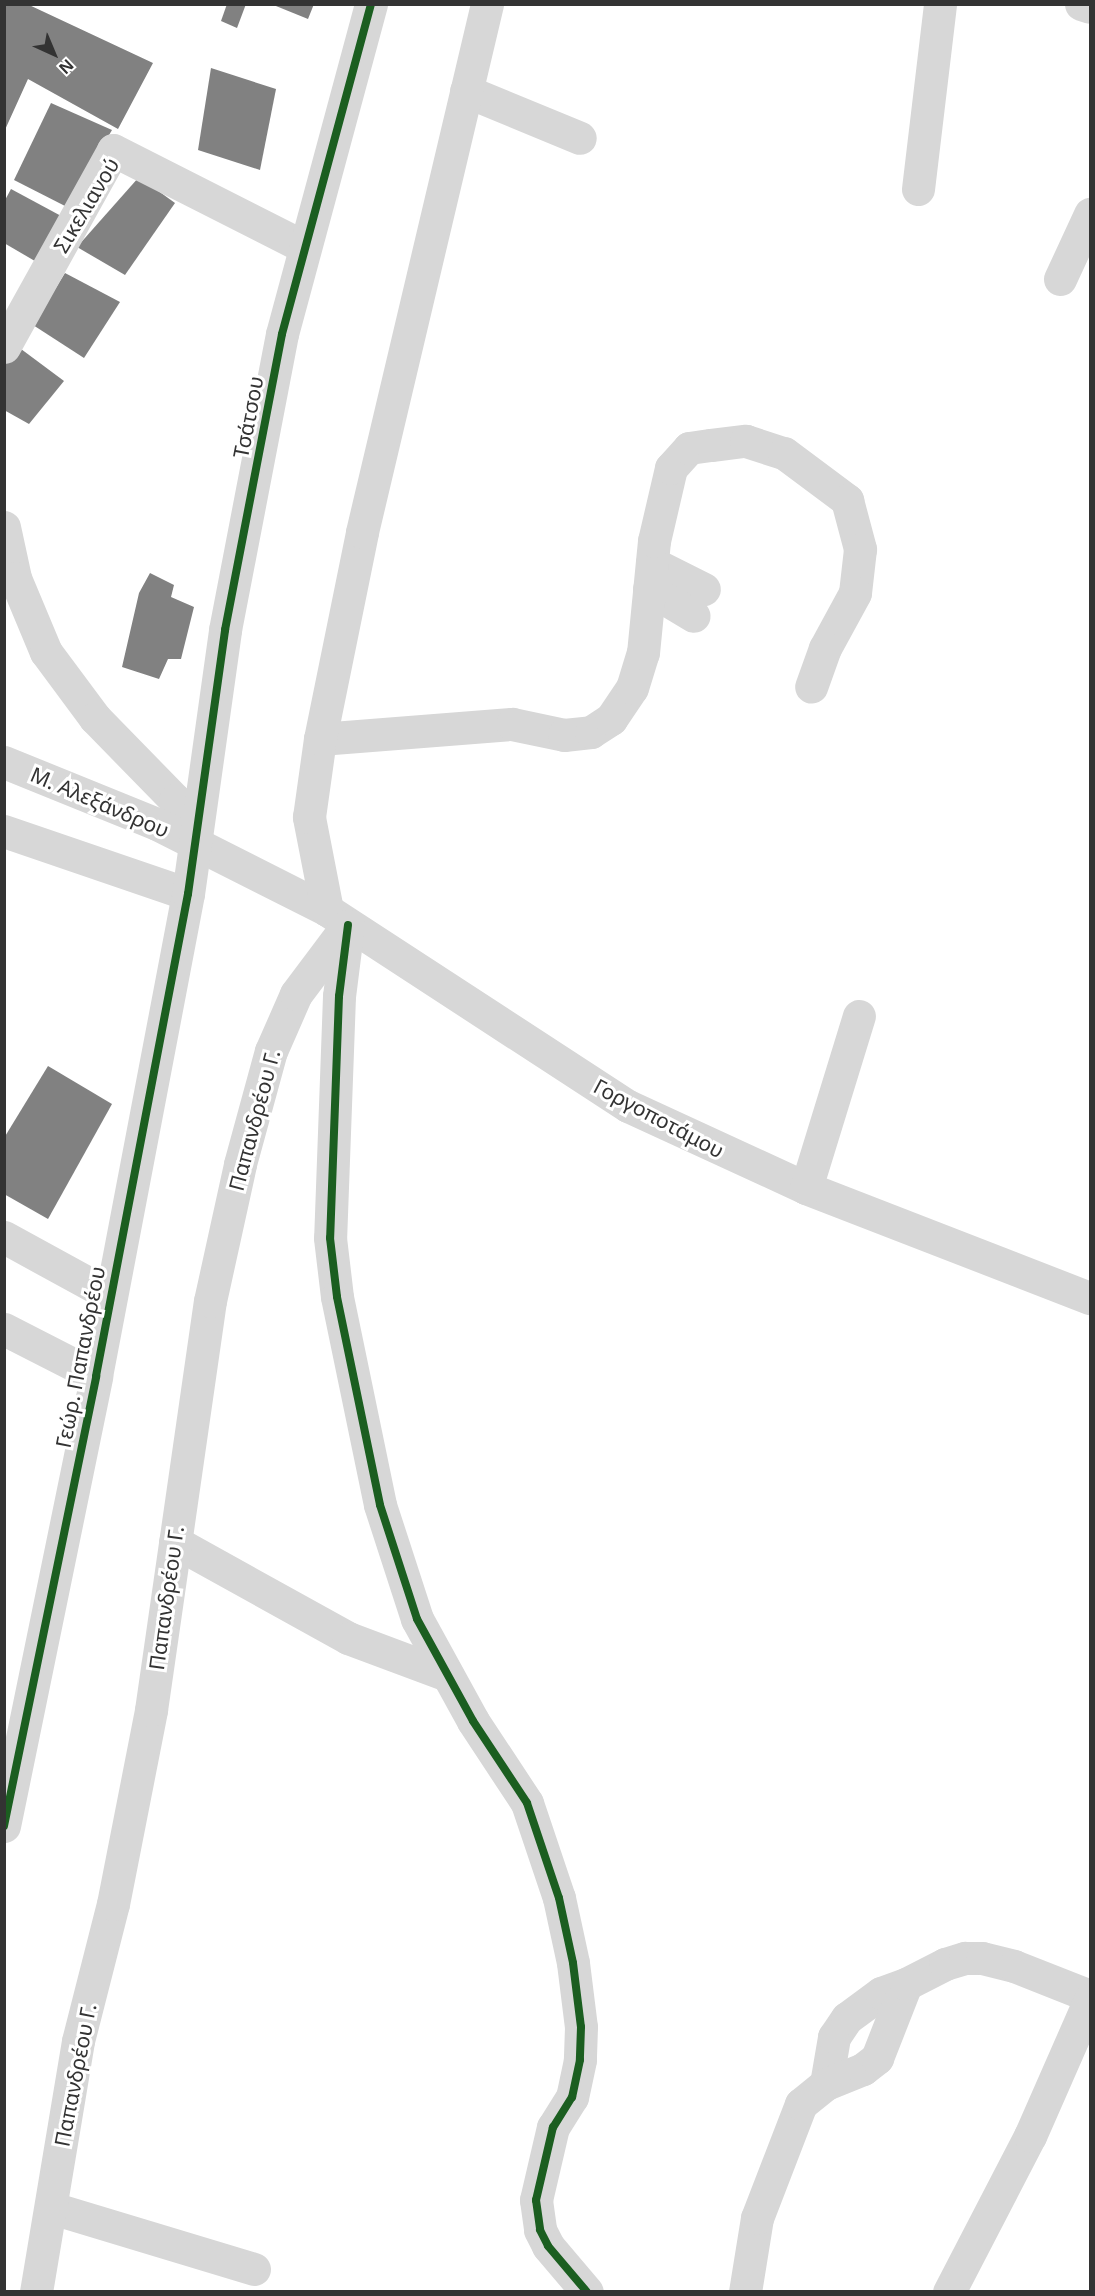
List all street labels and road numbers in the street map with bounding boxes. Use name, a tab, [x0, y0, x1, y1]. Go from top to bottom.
street label: Σικελιανού	[48, 153, 124, 257]
street label: Τσάτσου	[228, 374, 268, 460]
street label: Μ. Αλεξάνδρου	[27, 761, 173, 843]
street label: Παπανδρέου Γ.	[223, 1047, 285, 1193]
street label: Γοργοποτάμου	[589, 1073, 729, 1163]
street label: Γεώρ. Παπανδρέου	[50, 1264, 110, 1450]
street label: Παπανδρέου Γ.	[143, 1524, 189, 1672]
street label: Παπανδρέου Γ.	[49, 2001, 101, 2149]

